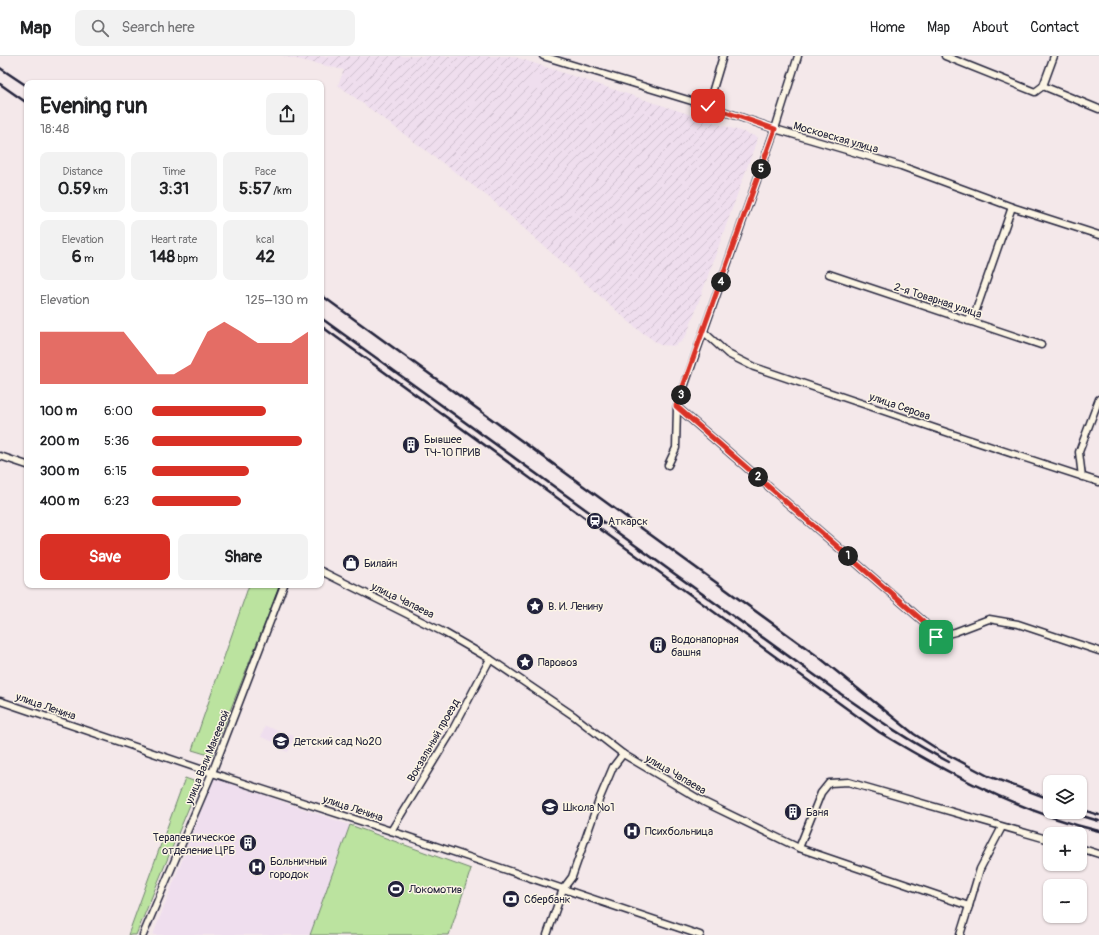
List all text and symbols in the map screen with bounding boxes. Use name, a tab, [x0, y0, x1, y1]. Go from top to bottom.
search box	[75, 10, 355, 46]
text: Map	[20, 16, 51, 40]
icon: search	[89, 17, 111, 39]
text: Search here	[121, 18, 195, 37]
text: Home	[870, 19, 905, 36]
text: Map	[927, 19, 950, 36]
text: About	[972, 19, 1008, 36]
text: Contact	[1030, 19, 1079, 36]
pin	[691, 89, 725, 123]
text: Evening run	[40, 92, 148, 120]
button: share	[266, 93, 308, 135]
icon: check	[697, 95, 719, 117]
street label: Московская улица	[792, 119, 880, 156]
text: 18:48	[40, 121, 69, 137]
pin: 5	[751, 159, 771, 179]
text: 5	[758, 162, 764, 175]
text: Distance	[63, 165, 103, 178]
text: Time	[162, 165, 185, 178]
text: Pace	[254, 165, 276, 178]
text: 0.59	[58, 178, 91, 199]
text: 3:31	[159, 178, 189, 199]
text: 5:57	[239, 178, 271, 199]
text: km	[91, 184, 108, 197]
text: /km	[271, 184, 292, 197]
text: Elevation	[62, 233, 104, 246]
text: Heart rate	[151, 233, 197, 246]
text: kcal	[256, 233, 274, 246]
text: 6	[72, 246, 82, 267]
text: 148	[150, 246, 175, 267]
text: 42	[256, 246, 275, 267]
text: m	[82, 252, 94, 265]
text: bpm	[175, 252, 198, 265]
pin: 4	[711, 272, 731, 292]
text: 4	[718, 275, 724, 288]
street label: 2-я Товарная улица	[892, 280, 983, 321]
text: Elevation	[40, 292, 90, 308]
text: 125–130 m	[245, 292, 308, 308]
pin: 3	[671, 385, 691, 405]
text: 3	[678, 388, 684, 401]
street label: улица Серова	[867, 390, 932, 423]
text: 100 m	[40, 403, 77, 419]
text: 6:00	[104, 403, 133, 419]
text: 200 m	[40, 433, 79, 449]
text: 5:36	[104, 433, 129, 449]
place label: Бывшее ТЧ-10 ПРИВ	[424, 433, 481, 459]
building icon: Бывшее ТЧ-10 ПРИВ	[401, 435, 421, 455]
text: 300 m	[40, 463, 79, 479]
text: 6:15	[104, 463, 127, 479]
pin: 2	[748, 467, 768, 487]
text: 2	[755, 470, 761, 483]
text: 400 m	[40, 493, 80, 509]
text: 6:23	[104, 493, 129, 509]
station icon: Аткарск	[585, 511, 605, 531]
place label: Аткарск	[608, 515, 648, 528]
button: Save	[40, 534, 170, 580]
button: Share	[178, 534, 308, 580]
pin: 1	[838, 546, 858, 566]
text: 1	[846, 549, 850, 562]
shop icon: Билайн	[341, 553, 361, 573]
place label: Билайн	[364, 557, 397, 570]
street label: улица Чапаева	[368, 579, 436, 621]
place icon: В. И. Ленину	[525, 596, 545, 616]
place label: В. И. Ленину	[548, 600, 603, 613]
pin	[919, 620, 953, 654]
icon: arrive	[925, 626, 947, 648]
place label: Водонапорная башня	[671, 633, 739, 659]
building icon: Водонапорная башня	[648, 635, 668, 655]
place icon: Паровоз	[515, 652, 535, 672]
place label: Паровоз	[538, 656, 577, 669]
street label: улица Ленина	[13, 690, 78, 723]
street label: Вокзальный проезд	[404, 696, 463, 784]
street label: улица Вали Макеевой	[182, 708, 232, 807]
school or university icon: Детский сад №20	[271, 731, 291, 751]
place label: Детский сад №20	[293, 735, 382, 748]
street label: улица Чапаева	[642, 751, 709, 797]
map controls	[1043, 775, 1087, 923]
button: layers	[1043, 775, 1087, 819]
street label: улица Ленина	[320, 792, 385, 824]
school or university icon: Школа №1	[540, 797, 560, 817]
place label: Школа №1	[563, 801, 615, 814]
building icon: Баня	[783, 802, 803, 822]
place label: Баня	[806, 806, 828, 819]
hospital icon: Психбольница	[622, 821, 642, 841]
place label: Психбольница	[645, 825, 713, 838]
button: +	[1043, 827, 1087, 871]
place label: Терапевтическое отделение ЦРБ	[153, 831, 236, 857]
building icon: Терапевтическое отделение ЦРБ	[238, 833, 258, 853]
place label: Больничный городок	[270, 855, 327, 881]
hospital icon: Больничный городок	[247, 857, 267, 877]
sports icon: Локомотив	[386, 879, 406, 899]
button: −	[1043, 879, 1087, 923]
place label: Локомотив	[408, 883, 462, 896]
bank icon: Сбербанк	[501, 889, 521, 909]
place label: Сбербанк	[524, 893, 571, 906]

